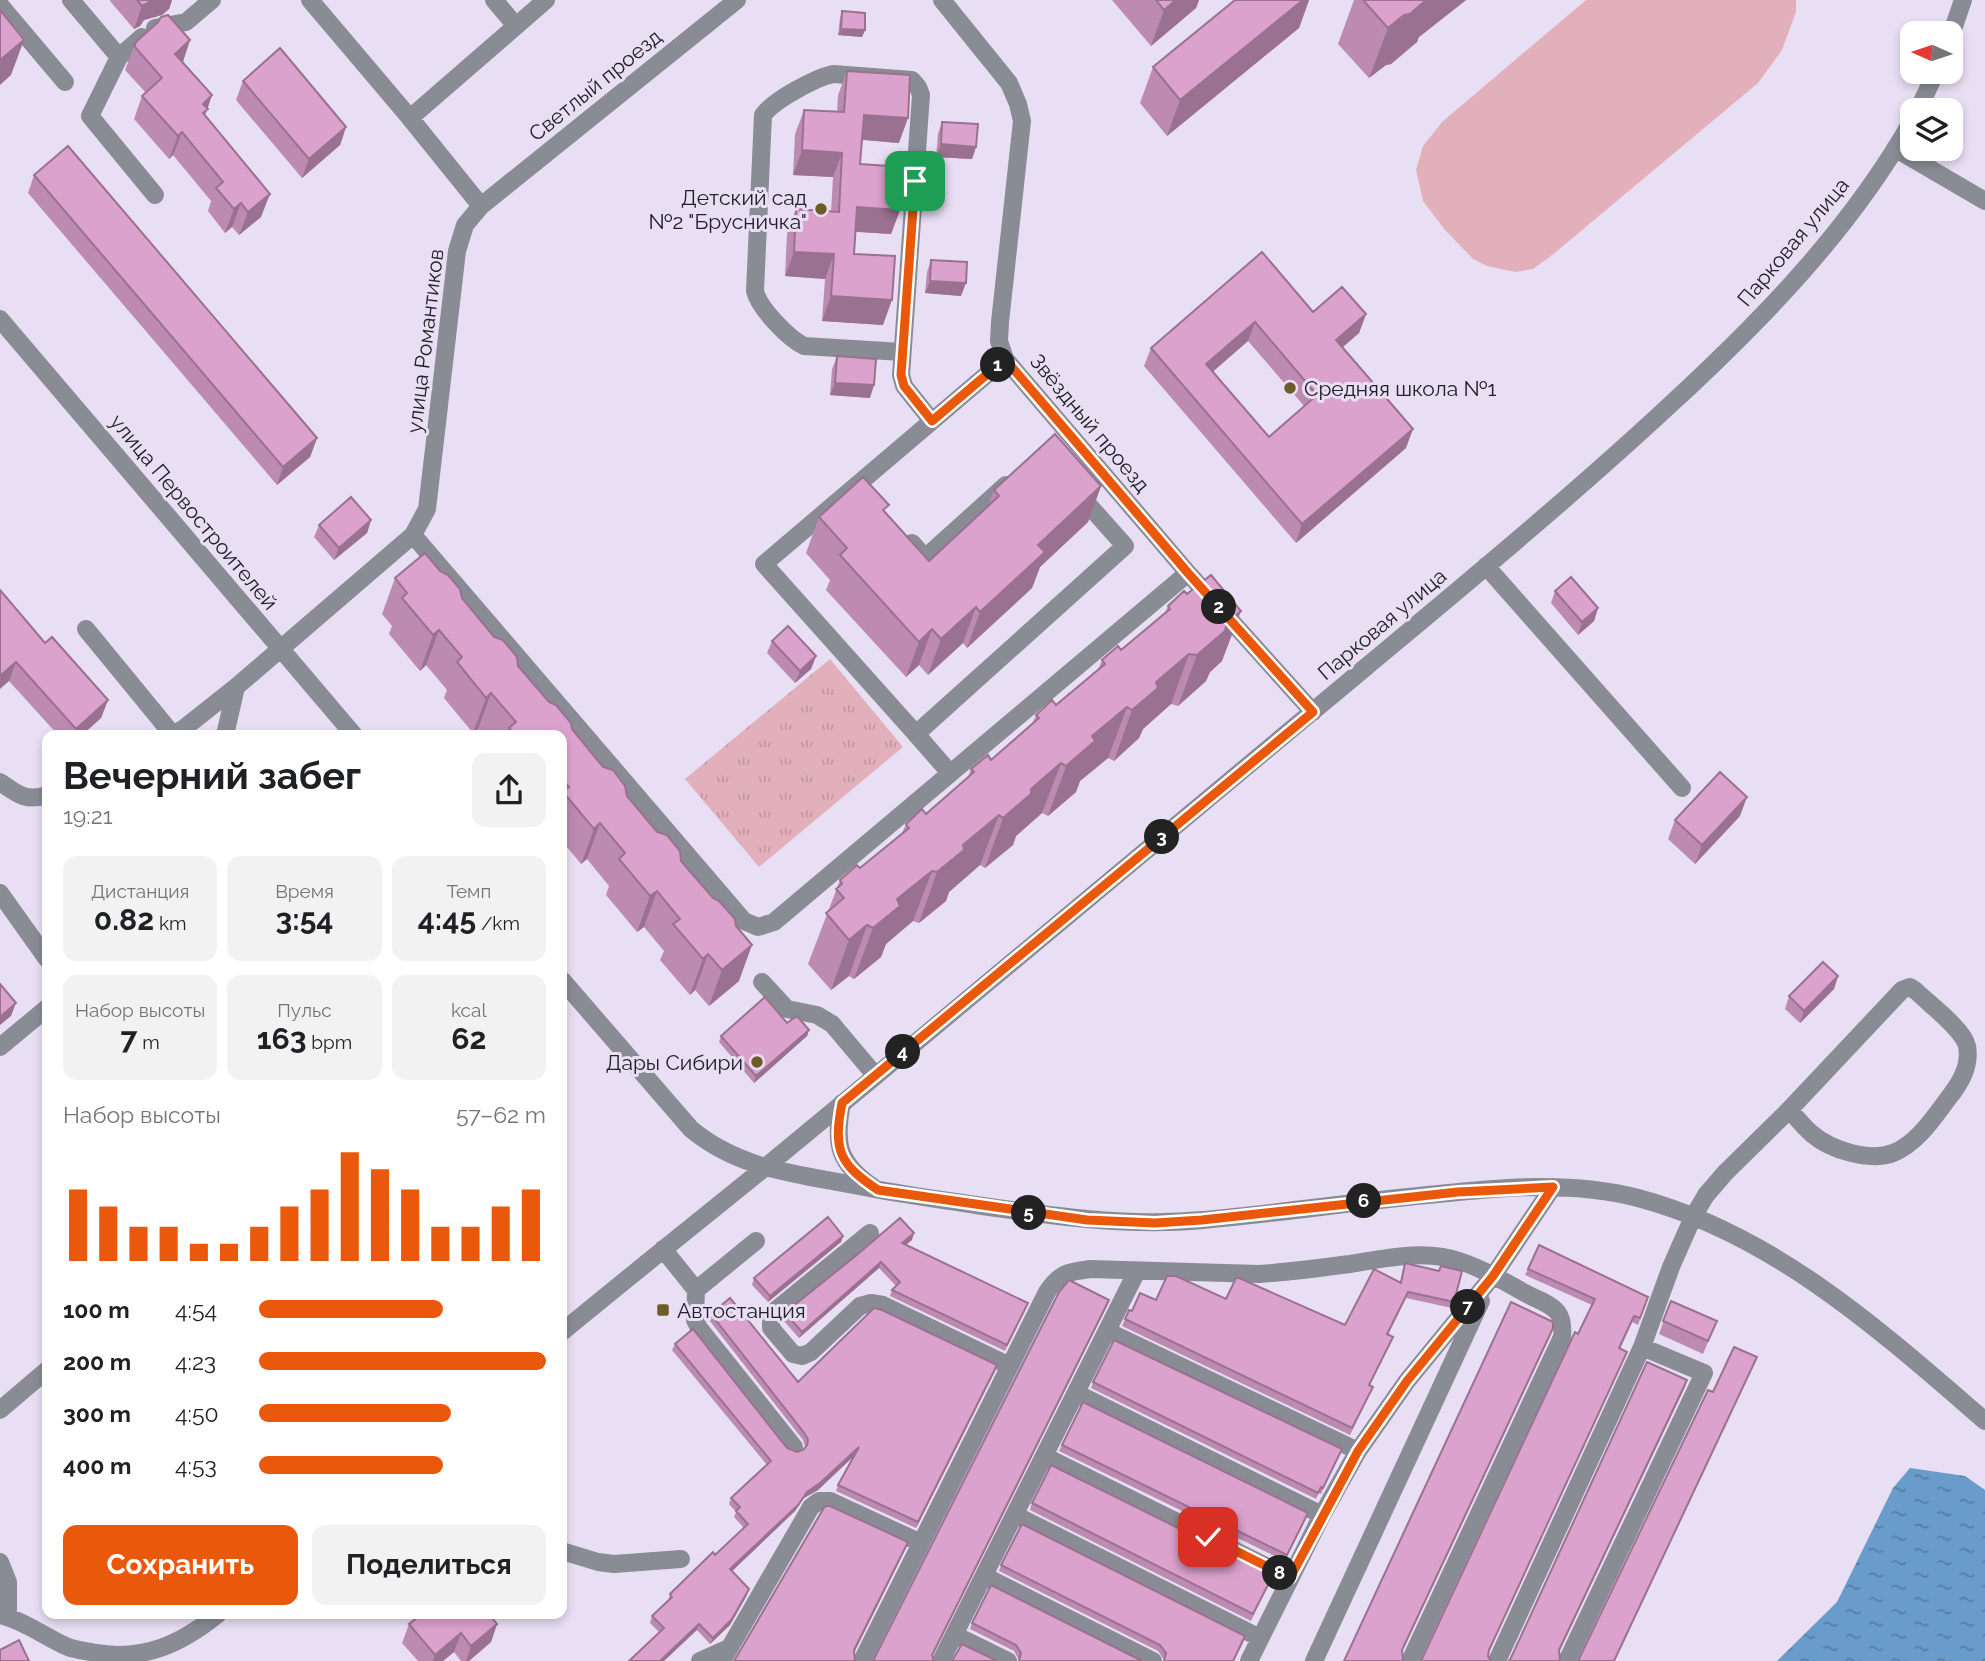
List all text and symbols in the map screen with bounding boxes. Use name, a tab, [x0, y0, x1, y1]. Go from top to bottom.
north arrow	[1900, 21, 1964, 84]
map controls	[1900, 21, 1963, 161]
street label: Светлый проезд	[524, 24, 666, 146]
button: layers	[1900, 98, 1963, 161]
pin	[885, 151, 945, 211]
icon: arrive	[896, 162, 934, 200]
street label: Парковая улица	[1732, 173, 1854, 311]
place label: Детский сад №2 "Брусничка"	[649, 185, 807, 234]
marker: Детский сад №2 "Брусничка"	[813, 201, 829, 217]
street label: улица Романтиков	[401, 248, 449, 434]
pin: 1	[981, 348, 1016, 382]
street label: Звёздный проезд	[1025, 349, 1155, 497]
text: 1	[993, 353, 1002, 375]
place label: Средняя школа №1	[1304, 376, 1497, 401]
marker: Средняя школа №1	[1282, 380, 1298, 396]
street label: улица Первостроителей	[105, 409, 283, 615]
street label: Парковая улица	[1313, 563, 1451, 685]
pin: 2	[1202, 590, 1236, 624]
text: 2	[1213, 595, 1224, 617]
text: Вечерний забег	[63, 753, 361, 798]
button: share	[472, 753, 546, 827]
text: 19:21	[63, 802, 112, 829]
pin: 3	[1144, 820, 1180, 854]
text: 3	[1156, 825, 1167, 847]
text: Дистанция	[91, 880, 189, 902]
text: Время	[275, 880, 334, 902]
text: Темп	[446, 880, 491, 902]
text: 0.82	[94, 902, 154, 937]
text: 3:54	[276, 902, 333, 937]
text: 4:45	[418, 902, 476, 937]
text: km	[154, 912, 186, 934]
text: /km	[476, 912, 520, 934]
text: Набор высоты	[75, 999, 205, 1021]
text: Пульс	[277, 999, 332, 1021]
text: kcal	[451, 999, 487, 1021]
text: 7	[121, 1021, 137, 1056]
text: 163	[257, 1021, 306, 1056]
text: 62	[451, 1021, 486, 1056]
text: m	[137, 1031, 160, 1053]
text: bpm	[306, 1031, 352, 1053]
pin: 4	[886, 1034, 920, 1070]
text: 4	[897, 1040, 908, 1062]
place label: Дары Сибири	[606, 1050, 743, 1075]
marker: Дары Сибири	[749, 1054, 765, 1070]
text: Набор высоты	[63, 1101, 221, 1128]
text: 57–62 m	[456, 1101, 546, 1128]
pin: 6	[1346, 1184, 1382, 1218]
text: 6	[1358, 1189, 1369, 1211]
pin: 5	[1012, 1196, 1046, 1230]
text: 5	[1023, 1201, 1034, 1223]
pin: 7	[1450, 1290, 1486, 1324]
text: 7	[1462, 1295, 1473, 1317]
text: 100 m	[63, 1296, 130, 1323]
text: 4:54	[175, 1296, 217, 1323]
place label: Автостанция	[677, 1298, 806, 1323]
marker: Автостанция	[655, 1302, 671, 1318]
text: 200 m	[63, 1348, 131, 1375]
text: 4:23	[175, 1348, 216, 1375]
text: 300 m	[63, 1400, 131, 1427]
text: 4:50	[175, 1400, 219, 1427]
text: 400 m	[63, 1452, 131, 1479]
text: 4:53	[175, 1452, 217, 1479]
pin	[1178, 1507, 1238, 1567]
icon: check	[1189, 1518, 1227, 1556]
button: Сохранить	[63, 1525, 298, 1605]
button: Поделиться	[312, 1525, 546, 1605]
pin: 8	[1262, 1556, 1298, 1590]
text: 8	[1274, 1561, 1285, 1583]

